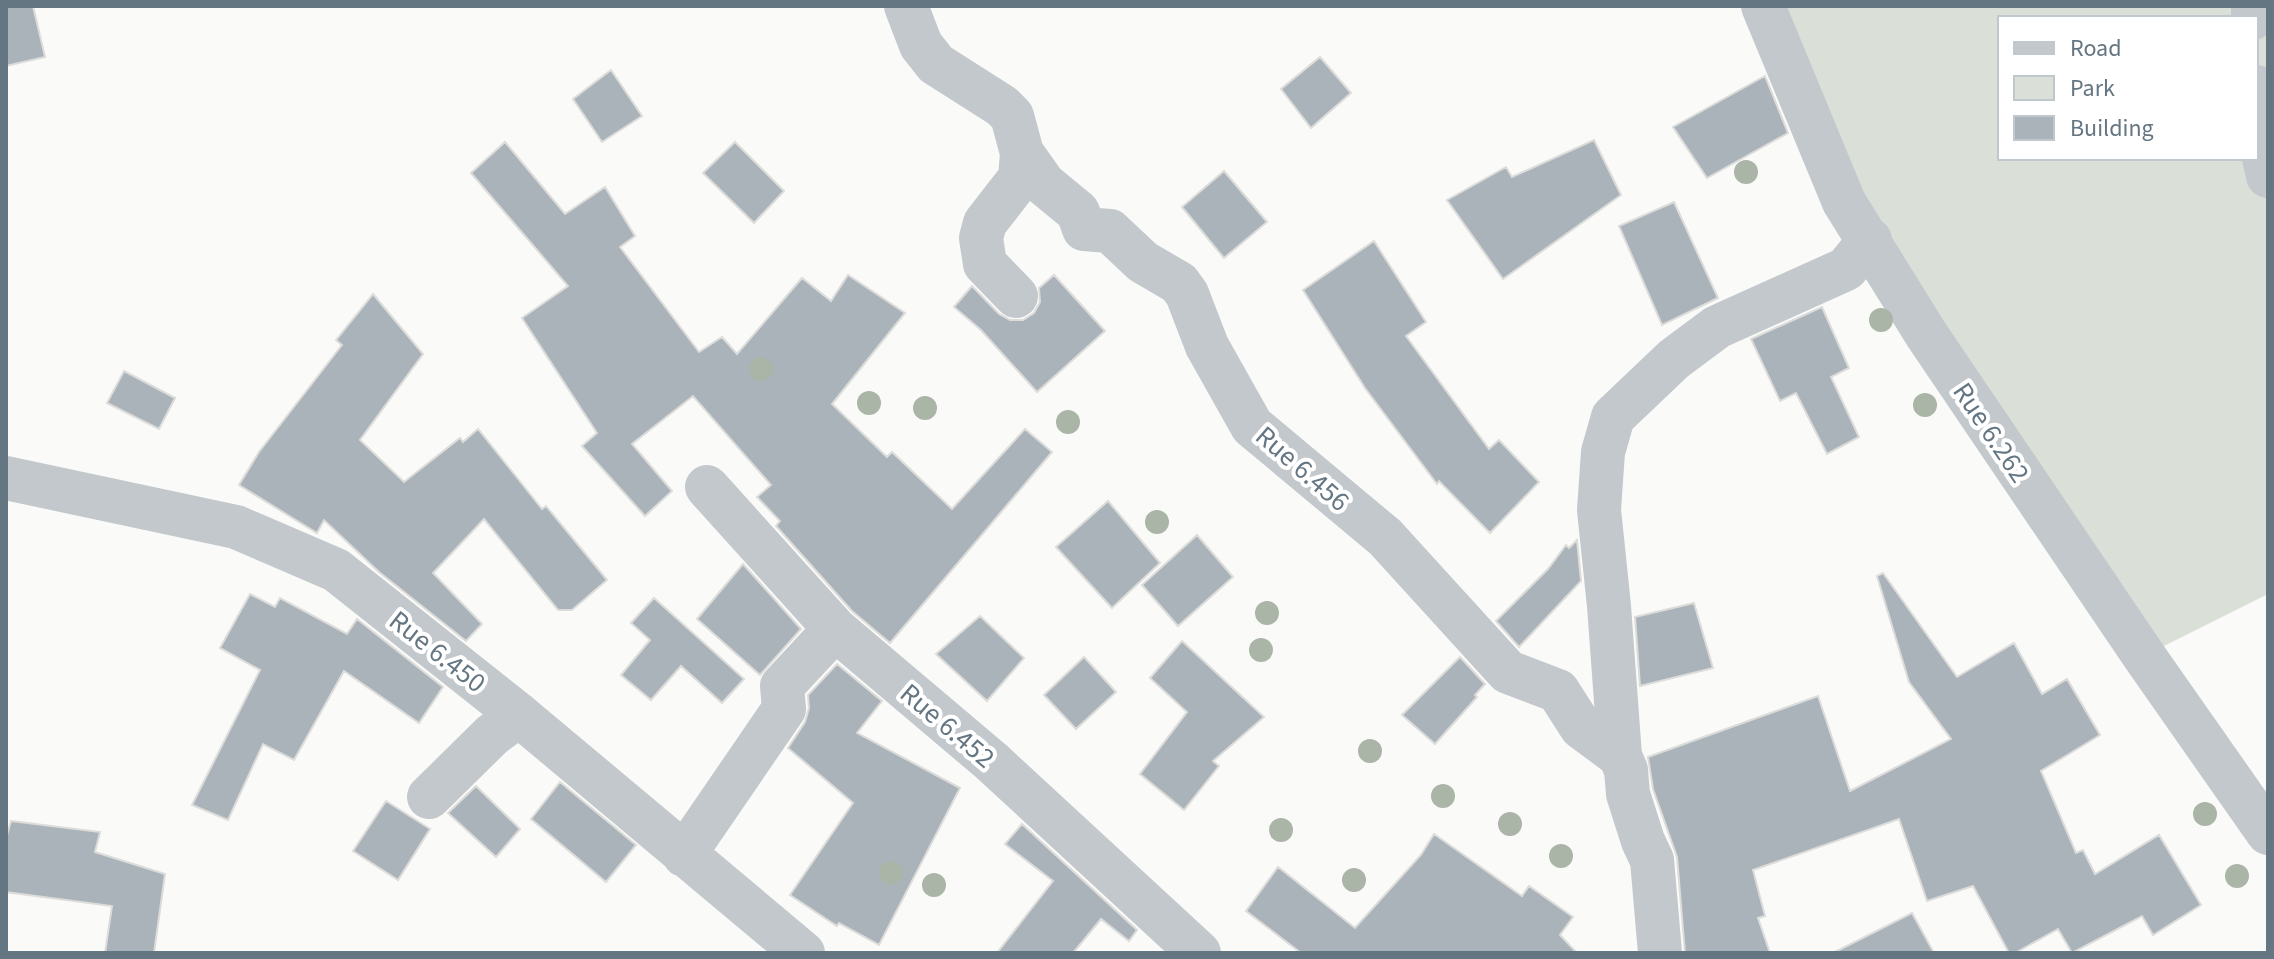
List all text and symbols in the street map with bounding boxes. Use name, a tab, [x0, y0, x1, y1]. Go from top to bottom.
legend	[1998, 16, 2258, 160]
text: Road	[2070, 31, 2122, 66]
text: Park	[2070, 71, 2115, 106]
text: Building	[2070, 111, 2154, 146]
street label: Rue 6.262	[1943, 374, 2039, 491]
street label: Rue 6.456	[1246, 416, 1358, 521]
street label: Rue 6.450	[380, 601, 494, 702]
street label: Rue 6.452	[891, 674, 1004, 777]

